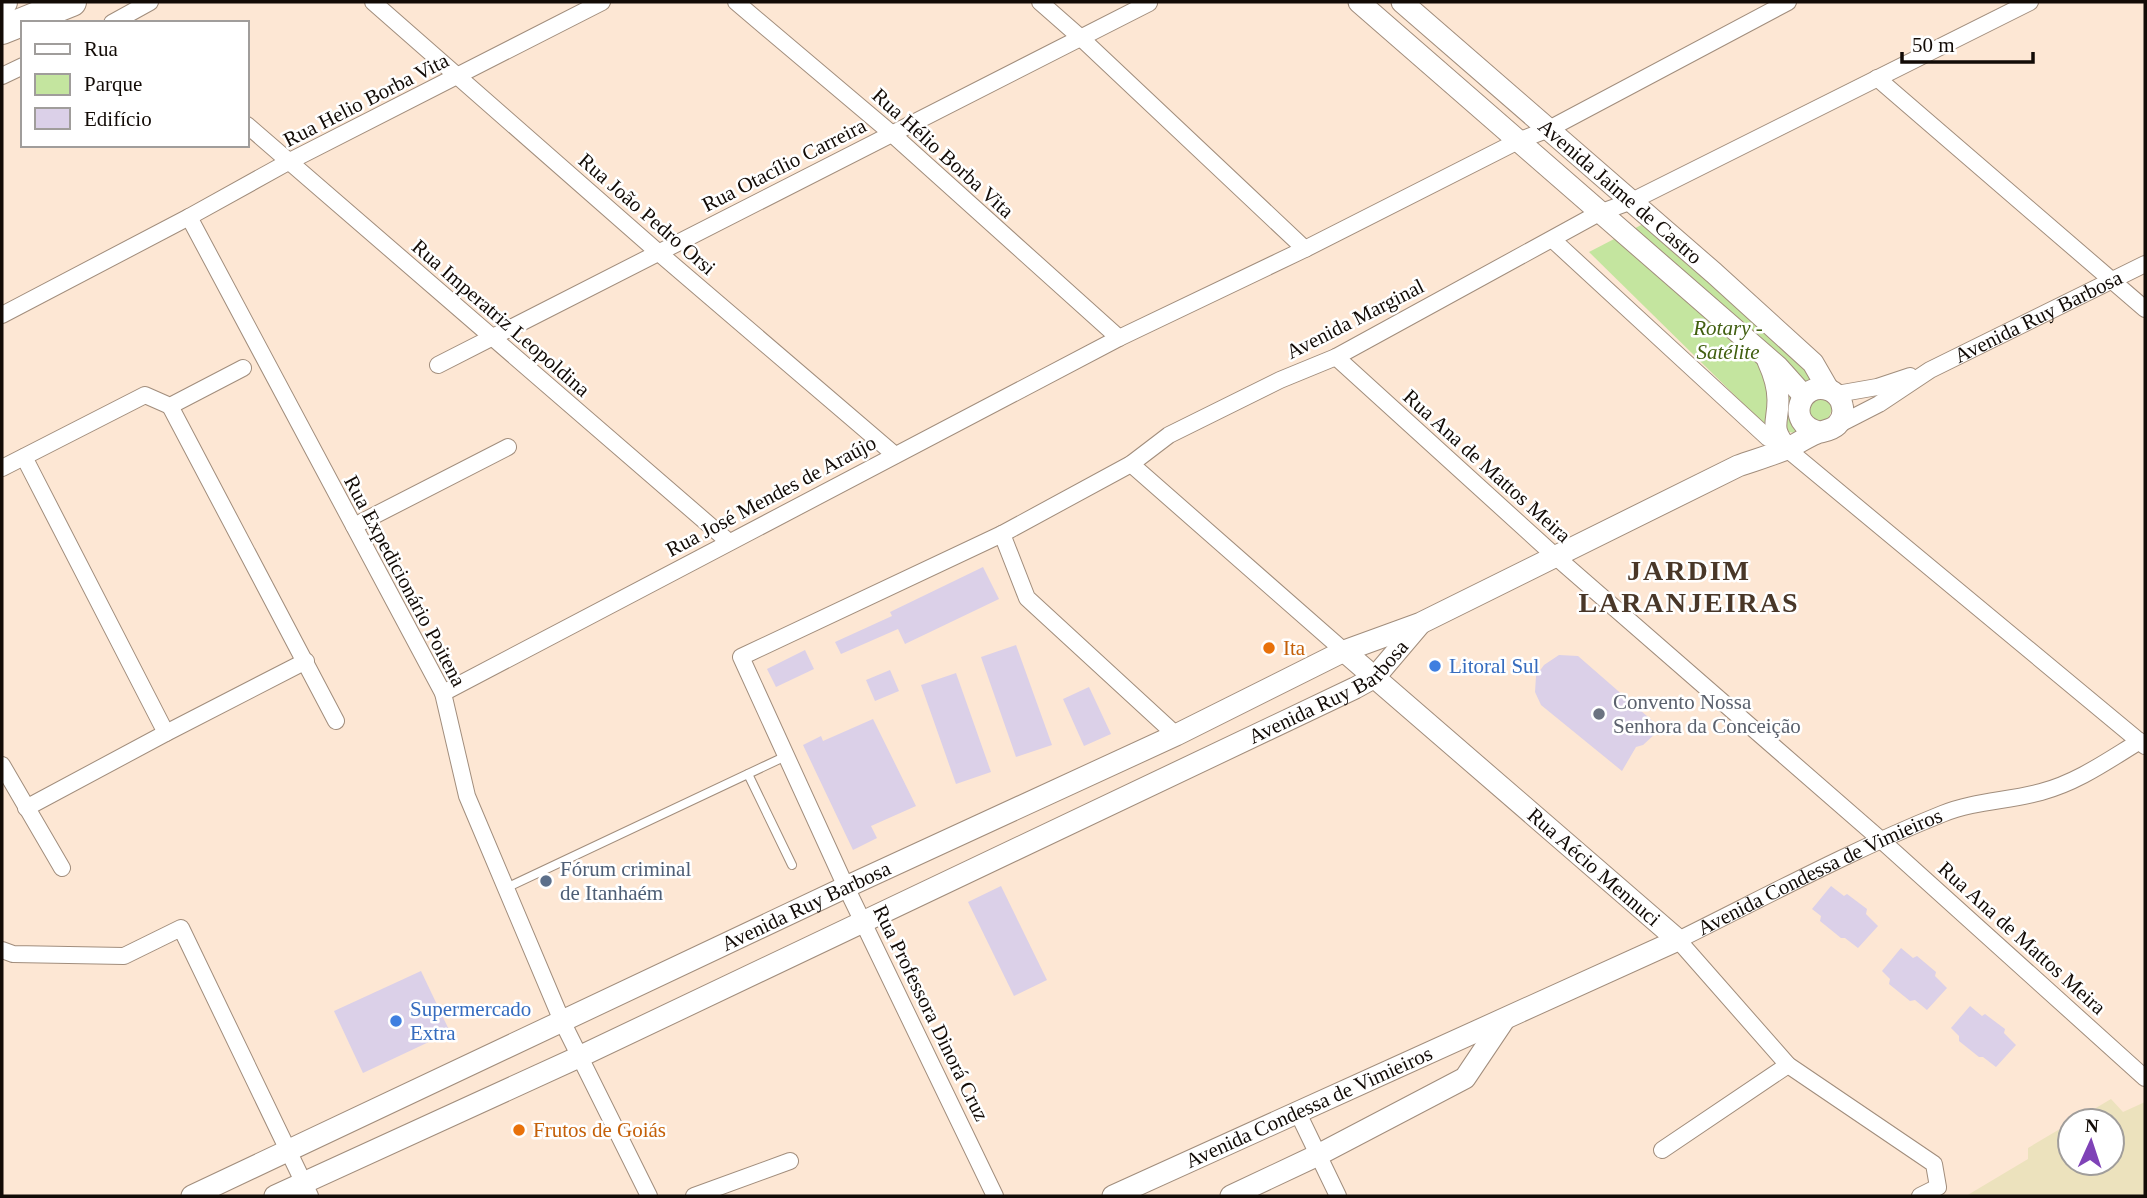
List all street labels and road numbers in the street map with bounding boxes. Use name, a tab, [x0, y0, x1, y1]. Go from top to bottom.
street label: Rua Helio Borba Vita	[279, 48, 453, 152]
street label: Rua Hélio Borba Vita	[867, 83, 1019, 223]
street label: Rua Otacílio Carreira	[698, 113, 871, 217]
street label: Avenida Jaime de Castro	[1533, 114, 1707, 269]
street label: Rua João Pedro Orsi	[574, 148, 720, 280]
street label: Rua Imperatriz Leopoldina	[407, 234, 595, 402]
street label: Avenida Ruy Barbosa	[1950, 265, 2127, 368]
street label: Avenida Marginal	[1282, 274, 1428, 364]
street label: Rua Ana de Mattos Meira	[1398, 384, 1576, 548]
street label: Rua José Mendes de Araújo	[662, 430, 880, 562]
street label: Rua Expedicionário Poitena	[339, 471, 471, 691]
street label: Avenida Ruy Barbosa	[1245, 635, 1413, 749]
street label: Rua Aécio Mennuci	[1523, 803, 1665, 931]
street label: Avenida Condessa de Vimieiros	[1694, 803, 1946, 940]
street label: Avenida Ruy Barbosa	[718, 856, 895, 956]
street label: Rua Ana de Mattos Meira	[1933, 856, 2111, 1020]
street label: Rua Professora Dinorá Cruz	[868, 901, 994, 1125]
street label: Avenida Condessa de Vimieiros	[1182, 1041, 1436, 1173]

